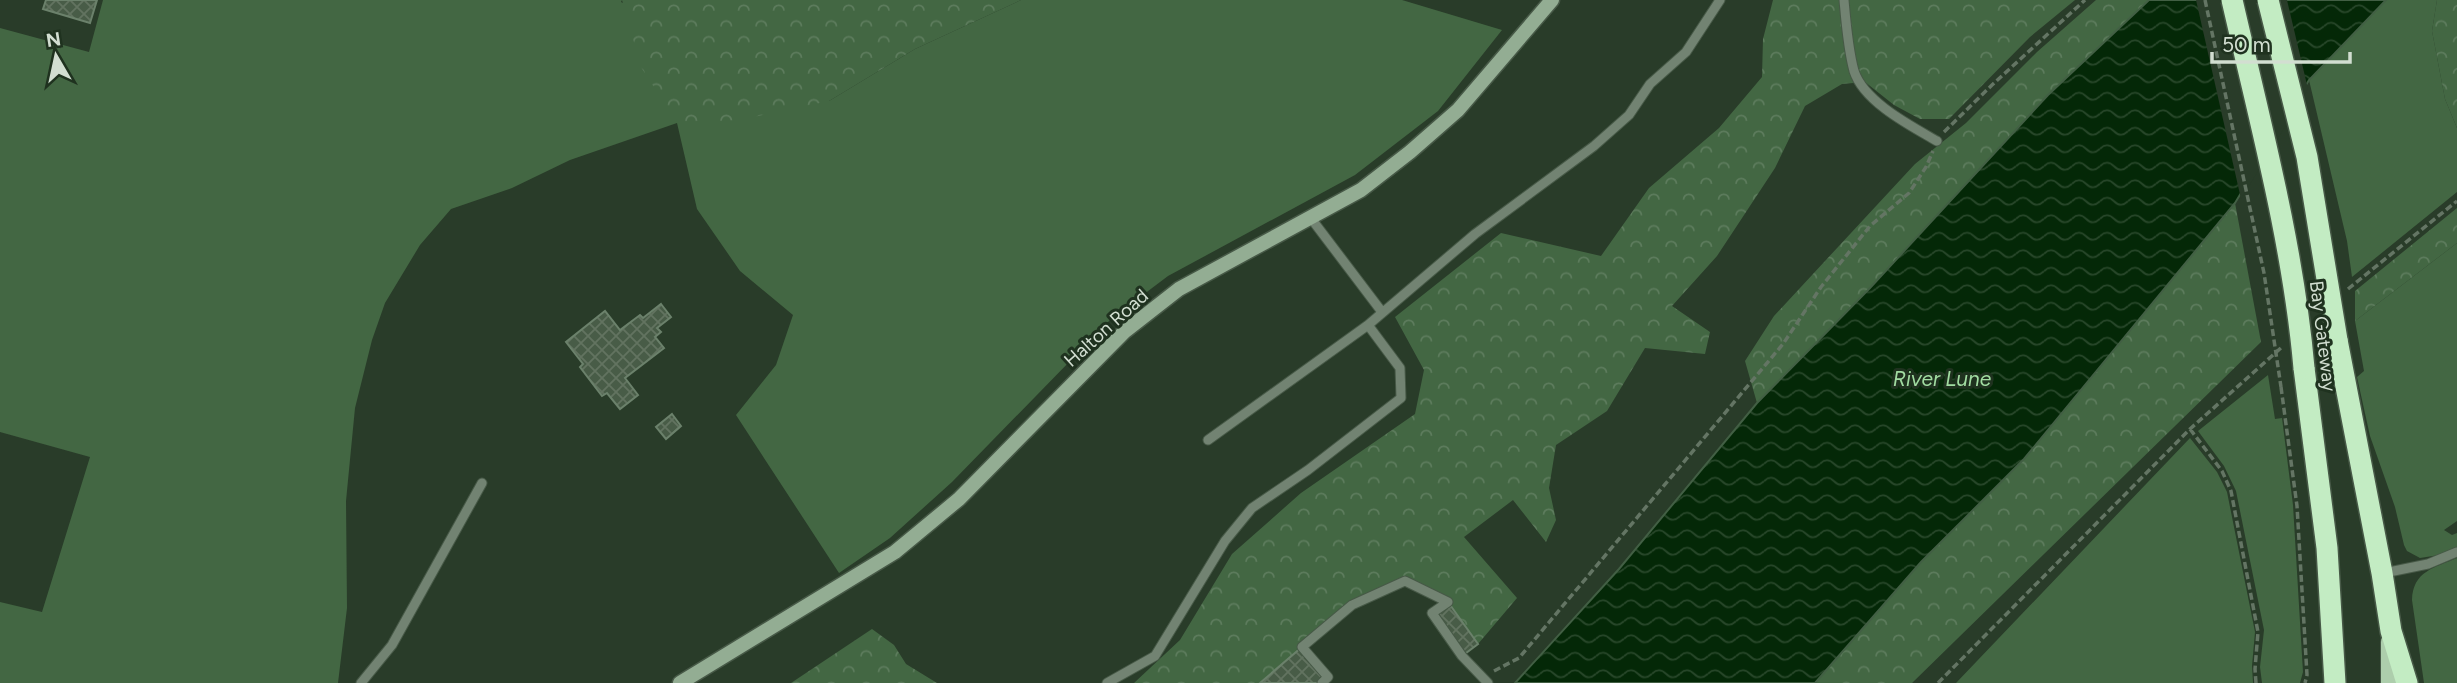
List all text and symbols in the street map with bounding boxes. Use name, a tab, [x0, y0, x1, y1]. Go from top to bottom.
north arrow	[21, 21, 91, 91]
scale bar	[2212, 21, 2350, 65]
text: N	[44, 27, 62, 52]
text: 50 m	[2222, 32, 2271, 57]
street label: Bay Gateway	[2305, 279, 2341, 393]
street label: Halton Road	[1059, 284, 1153, 372]
water label: River Lune	[1893, 366, 1992, 391]

